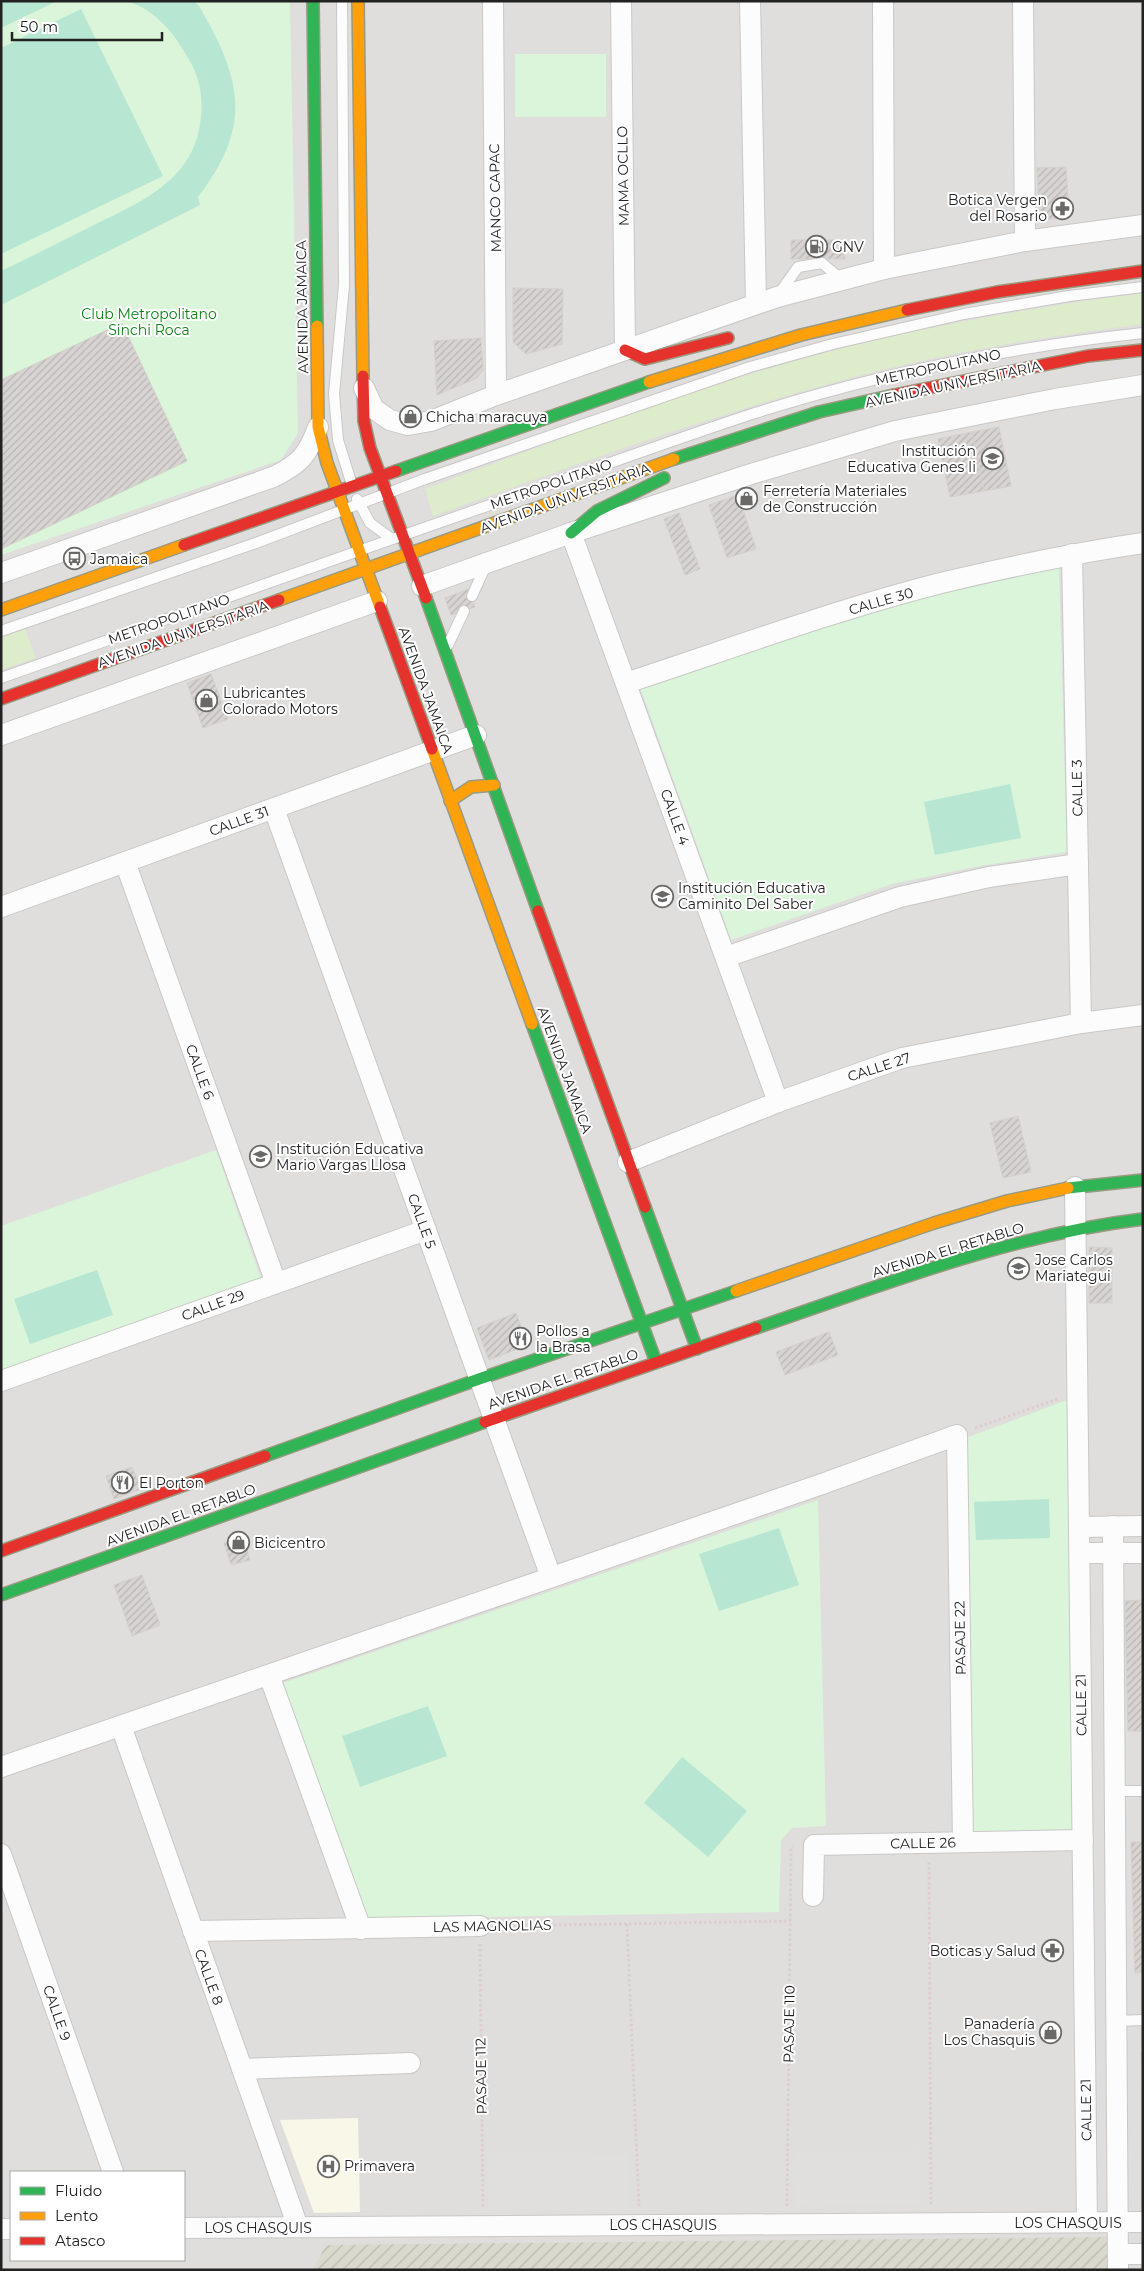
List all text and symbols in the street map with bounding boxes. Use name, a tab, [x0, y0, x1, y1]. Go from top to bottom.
scale bar	[12, 10, 162, 42]
text: 50 m	[20, 17, 58, 36]
street label: MAMA OCLLO	[613, 125, 633, 226]
street label: MANCO CAPAC	[485, 143, 505, 252]
place label: Botica Vergen del Rosario	[948, 191, 1047, 225]
pharmacy icon: Botica Vergen del Rosario	[1051, 196, 1075, 220]
fuel station icon: GNV	[804, 235, 828, 259]
place label: GNV	[832, 238, 864, 256]
street label: AVENIDA JAMAICA	[292, 239, 312, 374]
park label: Club Metropolitano Sinchi Roca	[81, 305, 217, 339]
street label: METROPOLITANO	[874, 345, 1003, 389]
street label: AVENIDA UNIVERSITARIA	[863, 356, 1044, 411]
shop icon: Chicha maracuya	[398, 405, 422, 429]
place label: Chicha maracuya	[426, 408, 548, 426]
place label: Institución Educativa Genes Ii	[847, 442, 976, 476]
school or university icon: Institución Educativa Genes Ii	[980, 447, 1004, 471]
street label: METROPOLITANO	[488, 455, 615, 513]
street label: AVENIDA UNIVERSITARIA	[478, 459, 653, 537]
place label: Ferretería Materiales de Construcción	[763, 482, 907, 516]
shop icon: Ferretería Materiales de Construcción	[735, 487, 759, 511]
bus stop icon: Jamaica	[62, 547, 86, 571]
place label: Jamaica	[89, 550, 148, 568]
street label: CALLE 30	[847, 583, 915, 619]
street label: METROPOLITANO	[106, 590, 233, 648]
street label: AVENIDA UNIVERSITARIA	[95, 596, 272, 672]
street label: AVENIDA JAMAICA	[395, 624, 458, 757]
place label: Lubricantes Colorado Motors	[223, 684, 338, 718]
shop icon: Lubricantes Colorado Motors	[195, 689, 219, 713]
street label: CALLE 3	[1068, 759, 1086, 817]
street label: CALLE 4	[657, 786, 694, 848]
street label: CALLE 31	[207, 802, 271, 840]
place label: Institución Educativa Caminito Del Saber	[678, 879, 826, 913]
school or university icon: Institución Educativa Caminito Del Saber	[650, 884, 674, 908]
street label: AVENIDA JAMAICA	[534, 1004, 597, 1137]
street label: CALLE 6	[182, 1042, 218, 1103]
street label: CALLE 27	[845, 1048, 913, 1086]
place label: Institución Educativa Mario Vargas Llosa	[276, 1140, 424, 1174]
school or university icon: Institución Educativa Mario Vargas Llosa	[248, 1145, 272, 1169]
street label: CALLE 5	[404, 1191, 440, 1251]
street label: AVENIDA EL RETABLO	[870, 1218, 1026, 1282]
place label: Jose Carlos Mariategui	[1034, 1251, 1113, 1285]
school or university icon: Jose Carlos Mariategui	[1007, 1256, 1031, 1280]
street label: CALLE 29	[179, 1285, 247, 1325]
place label: Pollos a la Brasa	[536, 1322, 591, 1356]
restaurant icon: Pollos a la Brasa	[508, 1327, 532, 1351]
street label: AVENIDA EL RETABLO	[485, 1345, 641, 1413]
restaurant icon: El Porton	[111, 1471, 135, 1495]
place label: El Porton	[139, 1474, 204, 1492]
street label: AVENIDA EL RETABLO	[104, 1479, 259, 1550]
shop icon: Bicicentro	[226, 1531, 250, 1555]
place label: Bicicentro	[254, 1534, 326, 1552]
street label: PASAJE 22	[950, 1601, 970, 1675]
street label: CALLE 21	[1071, 1674, 1091, 1736]
street label: CALLE 26	[890, 1833, 956, 1853]
street label: LAS MAGNOLIAS	[432, 1916, 552, 1936]
pharmacy icon: Boticas y Salud	[1040, 1939, 1064, 1963]
place label: Boticas y Salud	[930, 1942, 1036, 1960]
street label: CALLE 8	[191, 1947, 227, 2007]
street label: CALLE 9	[39, 1983, 75, 2043]
street label: PASAJE 110	[779, 1985, 799, 2063]
place label: Panadería Los Chasquis	[944, 2015, 1035, 2049]
shop icon: Panadería Los Chasquis	[1039, 2020, 1063, 2044]
street label: PASAJE 112	[471, 2038, 491, 2114]
street label: CALLE 21	[1076, 2079, 1096, 2141]
hospital icon: Primavera	[316, 2154, 340, 2178]
place label: Primavera	[344, 2157, 415, 2175]
legend	[10, 2171, 185, 2261]
text: Fluido	[55, 2181, 102, 2200]
text: Lento	[55, 2206, 98, 2225]
street label: LOS CHASQUIS	[1014, 2214, 1122, 2232]
street label: LOS CHASQUIS	[609, 2216, 717, 2234]
street label: LOS CHASQUIS	[204, 2219, 312, 2237]
text: Atasco	[55, 2231, 105, 2250]

